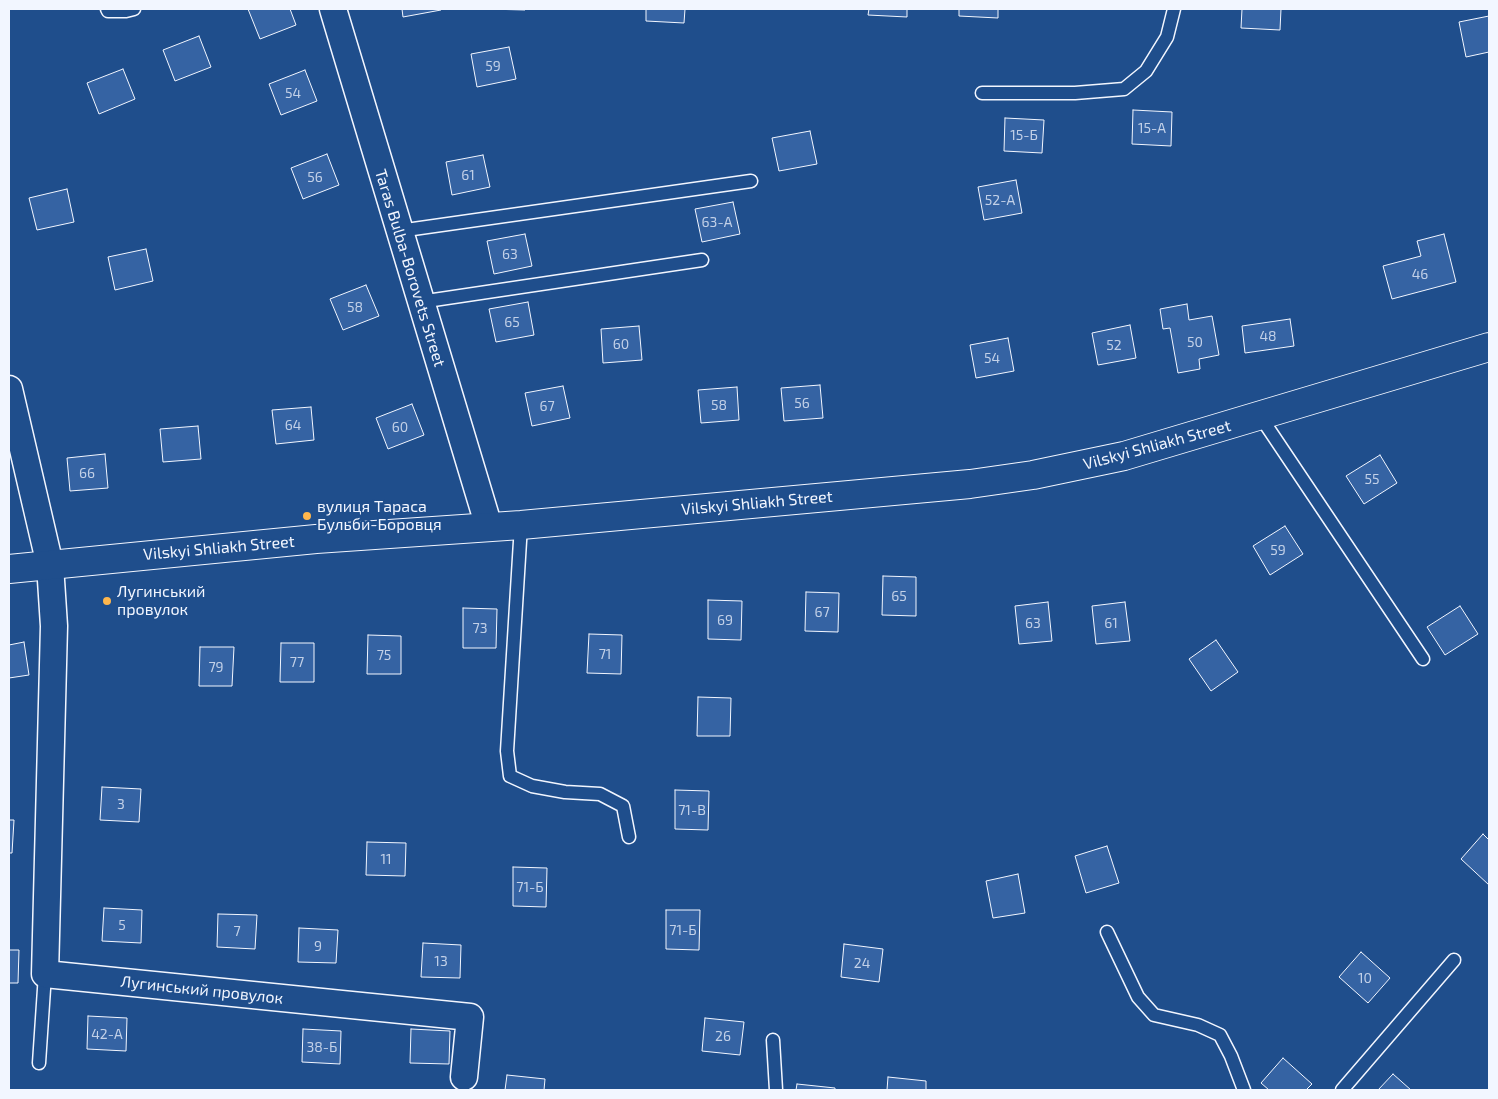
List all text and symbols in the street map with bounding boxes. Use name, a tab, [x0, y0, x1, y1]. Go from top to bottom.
house number: 59	[485, 58, 501, 74]
house number: 54	[285, 85, 301, 101]
house number: 15-А	[1138, 120, 1166, 136]
house number: 15-Б	[1010, 127, 1038, 143]
street label: Taras Bulba-Borovets Street	[371, 167, 449, 369]
house number: 61	[461, 167, 475, 183]
house number: 56	[307, 169, 323, 185]
house number: 52-А	[985, 192, 1015, 208]
house number: 63-А	[702, 214, 732, 230]
house number: 63	[502, 246, 518, 262]
house number: 46	[1412, 266, 1428, 282]
house number: 58	[347, 299, 363, 315]
house number: 65	[504, 314, 520, 330]
house number: 48	[1259, 328, 1277, 344]
house number: 50	[1187, 334, 1203, 350]
house number: 60	[613, 336, 629, 352]
house number: 52	[1106, 337, 1122, 353]
house number: 54	[984, 350, 1000, 366]
house number: 56	[794, 395, 810, 411]
house number: 58	[711, 397, 727, 413]
house number: 67	[539, 398, 555, 414]
street label: Vilskyi Shliakh Street	[1081, 416, 1233, 474]
house number: 64	[285, 417, 301, 433]
house number: 60	[392, 419, 408, 435]
house number: 66	[79, 465, 95, 481]
house number: 55	[1364, 471, 1380, 487]
street label: Vilskyi Shliakh Street	[680, 487, 834, 519]
place label: вулиця Тараса Бульби-Боровця	[317, 497, 442, 535]
marker: вулиця Тараса Бульби-Боровця	[301, 510, 313, 522]
street label: Vilskyi Shliakh Street	[142, 532, 296, 564]
house number: 59	[1270, 542, 1286, 558]
place label: Лугинський провулок	[117, 582, 206, 620]
house number: 65	[891, 588, 907, 604]
marker: Лугинський провулок	[101, 595, 113, 607]
house number: 67	[814, 604, 830, 620]
house number: 69	[717, 612, 733, 628]
house number: 63	[1025, 615, 1041, 631]
house number: 61	[1104, 615, 1118, 631]
house number: 73	[473, 620, 487, 636]
house number: 71	[599, 646, 611, 662]
house number: 75	[377, 647, 391, 663]
house number: 77	[290, 654, 304, 670]
house number: 79	[208, 659, 224, 675]
house number: 3	[117, 796, 125, 812]
house number: 71-В	[678, 802, 706, 818]
house number: 11	[380, 851, 392, 867]
house number: 71-Б	[516, 879, 544, 895]
house number: 5	[118, 917, 126, 933]
house number: 71-Б	[669, 922, 697, 938]
house number: 7	[233, 923, 241, 939]
house number: 9	[314, 938, 322, 954]
house number: 13	[434, 953, 448, 969]
house number: 24	[854, 955, 870, 971]
house number: 10	[1358, 970, 1372, 986]
street label: Лугинський провулок	[120, 972, 284, 1008]
house number: 42-А	[91, 1026, 123, 1042]
house number: 26	[715, 1028, 731, 1044]
house number: 38-Б	[307, 1039, 337, 1055]

